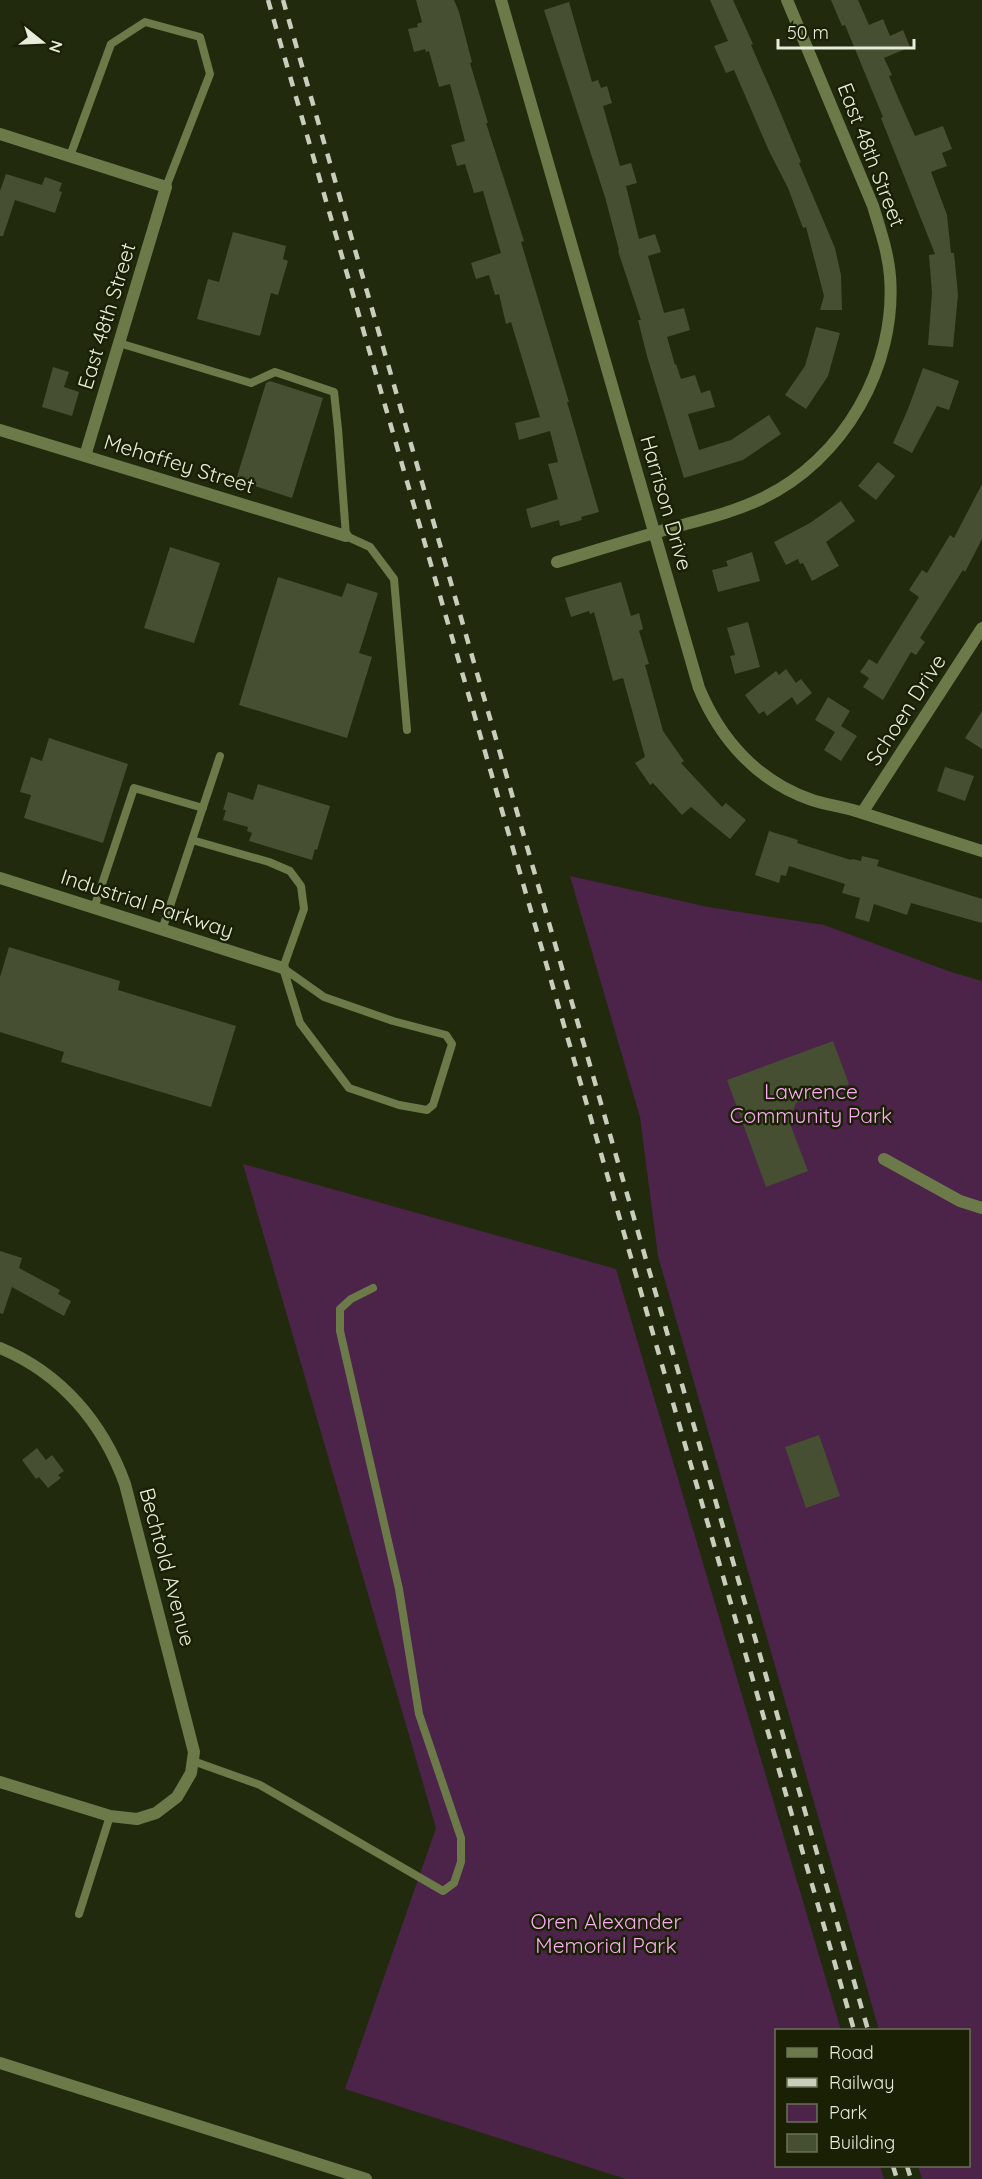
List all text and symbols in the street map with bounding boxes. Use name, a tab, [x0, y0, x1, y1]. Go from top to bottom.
north arrow	[12, 12, 72, 72]
scale bar	[778, 12, 914, 50]
text: 50 m	[787, 21, 829, 44]
text: N	[45, 38, 68, 55]
street label: East 48th Street	[833, 79, 911, 230]
street label: East 48th Street	[71, 239, 141, 392]
street label: Mehaffey Street	[101, 428, 258, 498]
street label: Harrison Drive	[635, 432, 699, 573]
street label: Schoen Drive	[860, 649, 951, 770]
street label: Industrial Parkway	[58, 863, 237, 943]
park label: Lawrence Community Park	[730, 1078, 892, 1128]
street label: Bechtold Avenue	[134, 1485, 202, 1649]
park label: Oren Alexander Memorial Park	[530, 1908, 682, 1958]
legend	[775, 2029, 970, 2167]
text: Road	[829, 2041, 874, 2064]
text: Railway	[829, 2071, 895, 2094]
text: Park	[829, 2101, 867, 2124]
text: Building	[829, 2131, 895, 2154]

